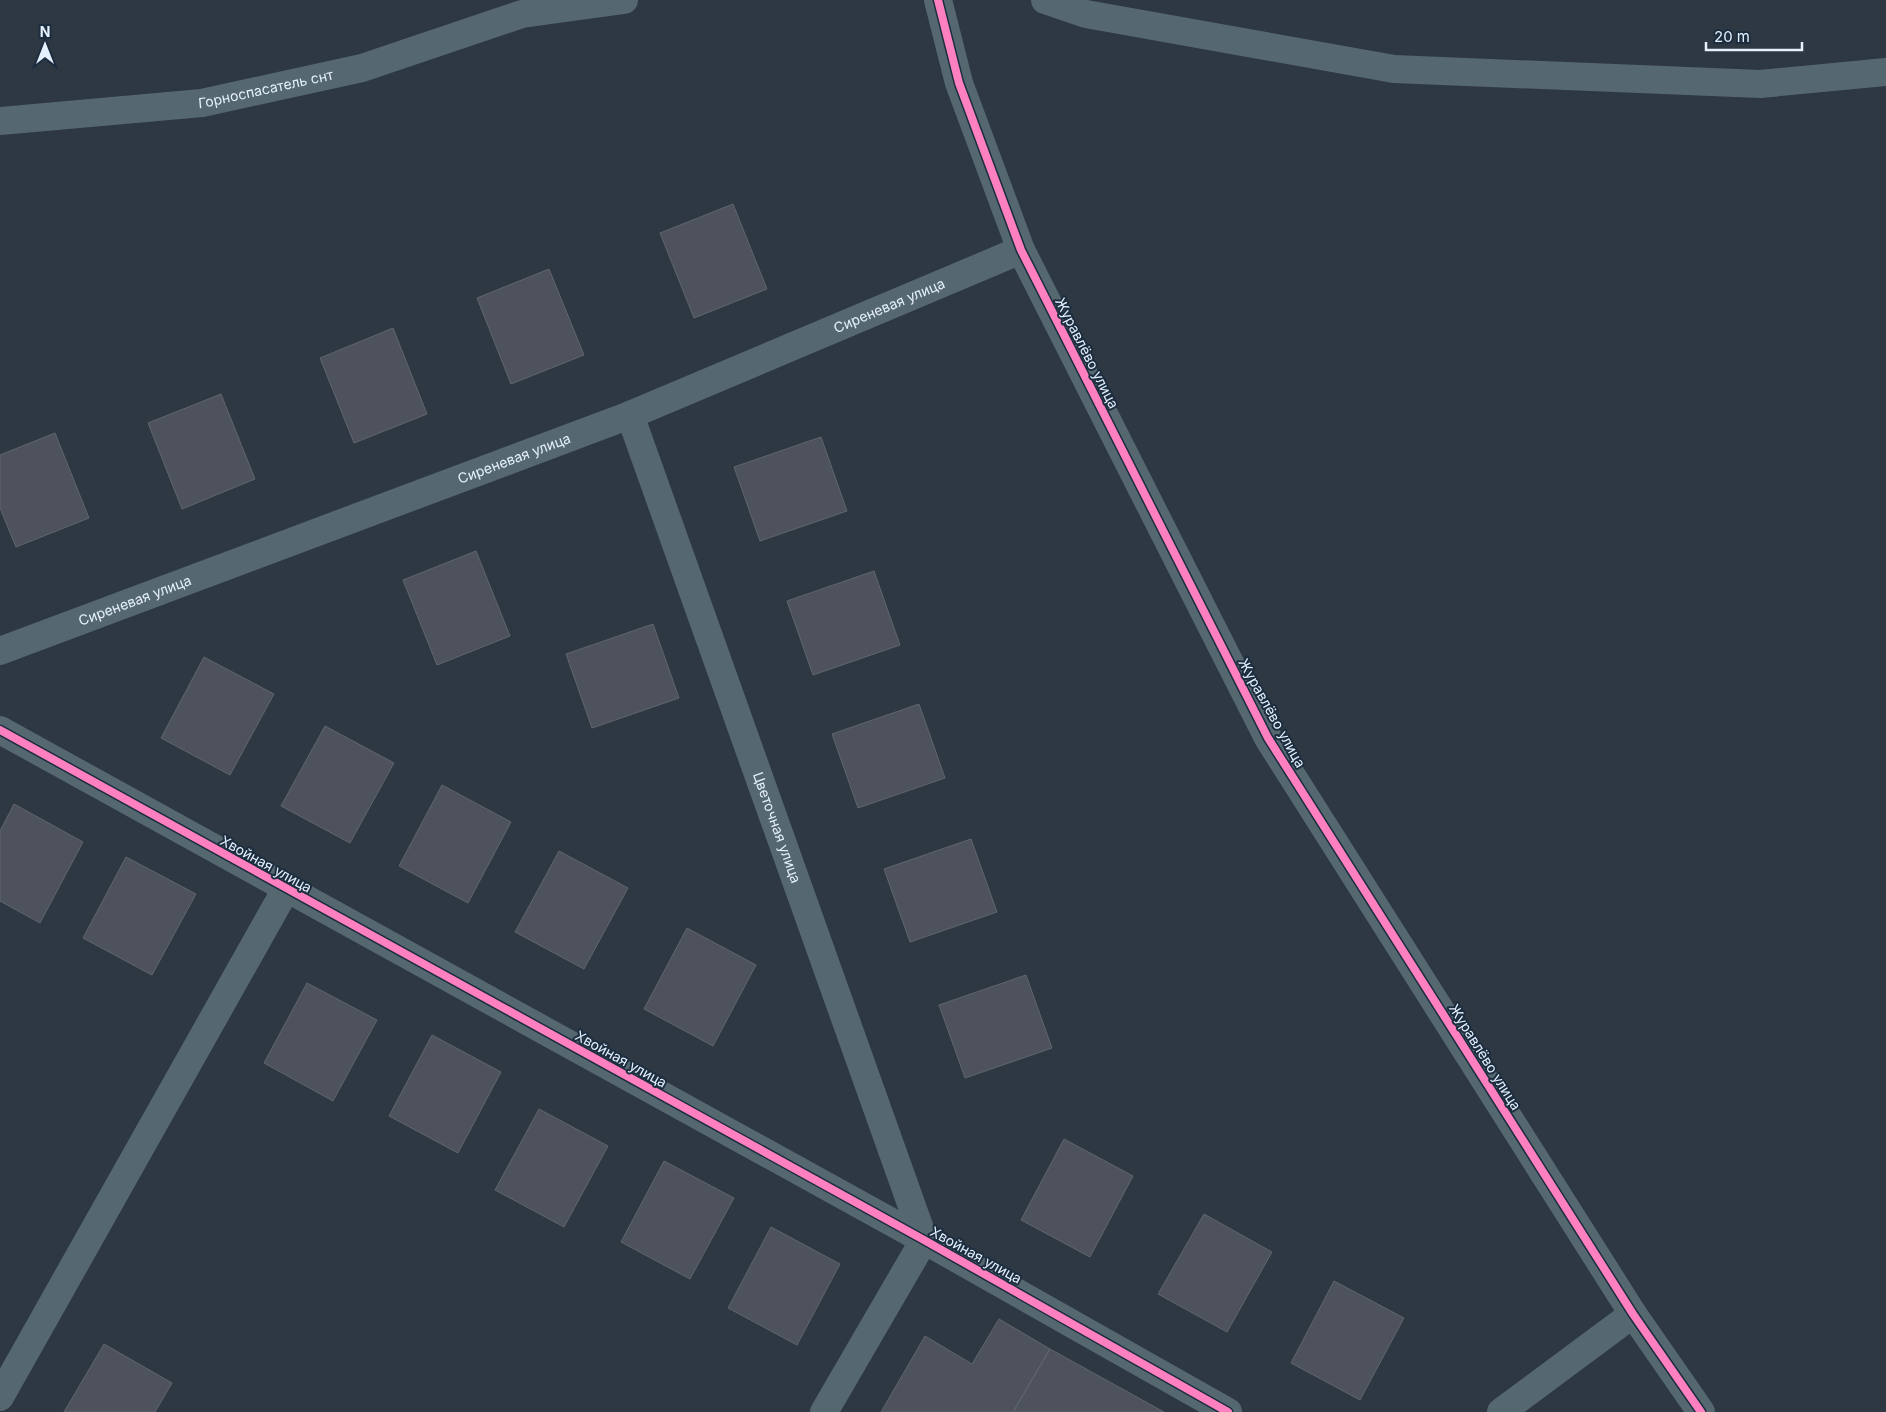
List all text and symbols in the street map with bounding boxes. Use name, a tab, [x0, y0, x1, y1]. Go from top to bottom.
north arrow	[20, 20, 70, 70]
scale bar	[1706, 20, 1802, 52]
text: N	[40, 23, 50, 40]
text: 20 m	[1714, 27, 1750, 46]
street label: Горноспасатель снт	[197, 65, 335, 111]
street label: Сиреневая улица	[831, 274, 947, 336]
street label: Журавлёво улица	[1052, 295, 1123, 411]
street label: Сиреневая улица	[455, 429, 573, 487]
street label: Сиреневая улица	[76, 571, 193, 629]
street label: Журавлёво улица	[1235, 655, 1309, 770]
street label: Цветочная улица	[750, 770, 805, 885]
street label: Хвойная улица	[218, 831, 315, 896]
street label: Журавлёво улица	[1446, 1000, 1525, 1113]
street label: Хвойная улица	[573, 1026, 670, 1091]
street label: Хвойная улица	[928, 1222, 1025, 1287]

